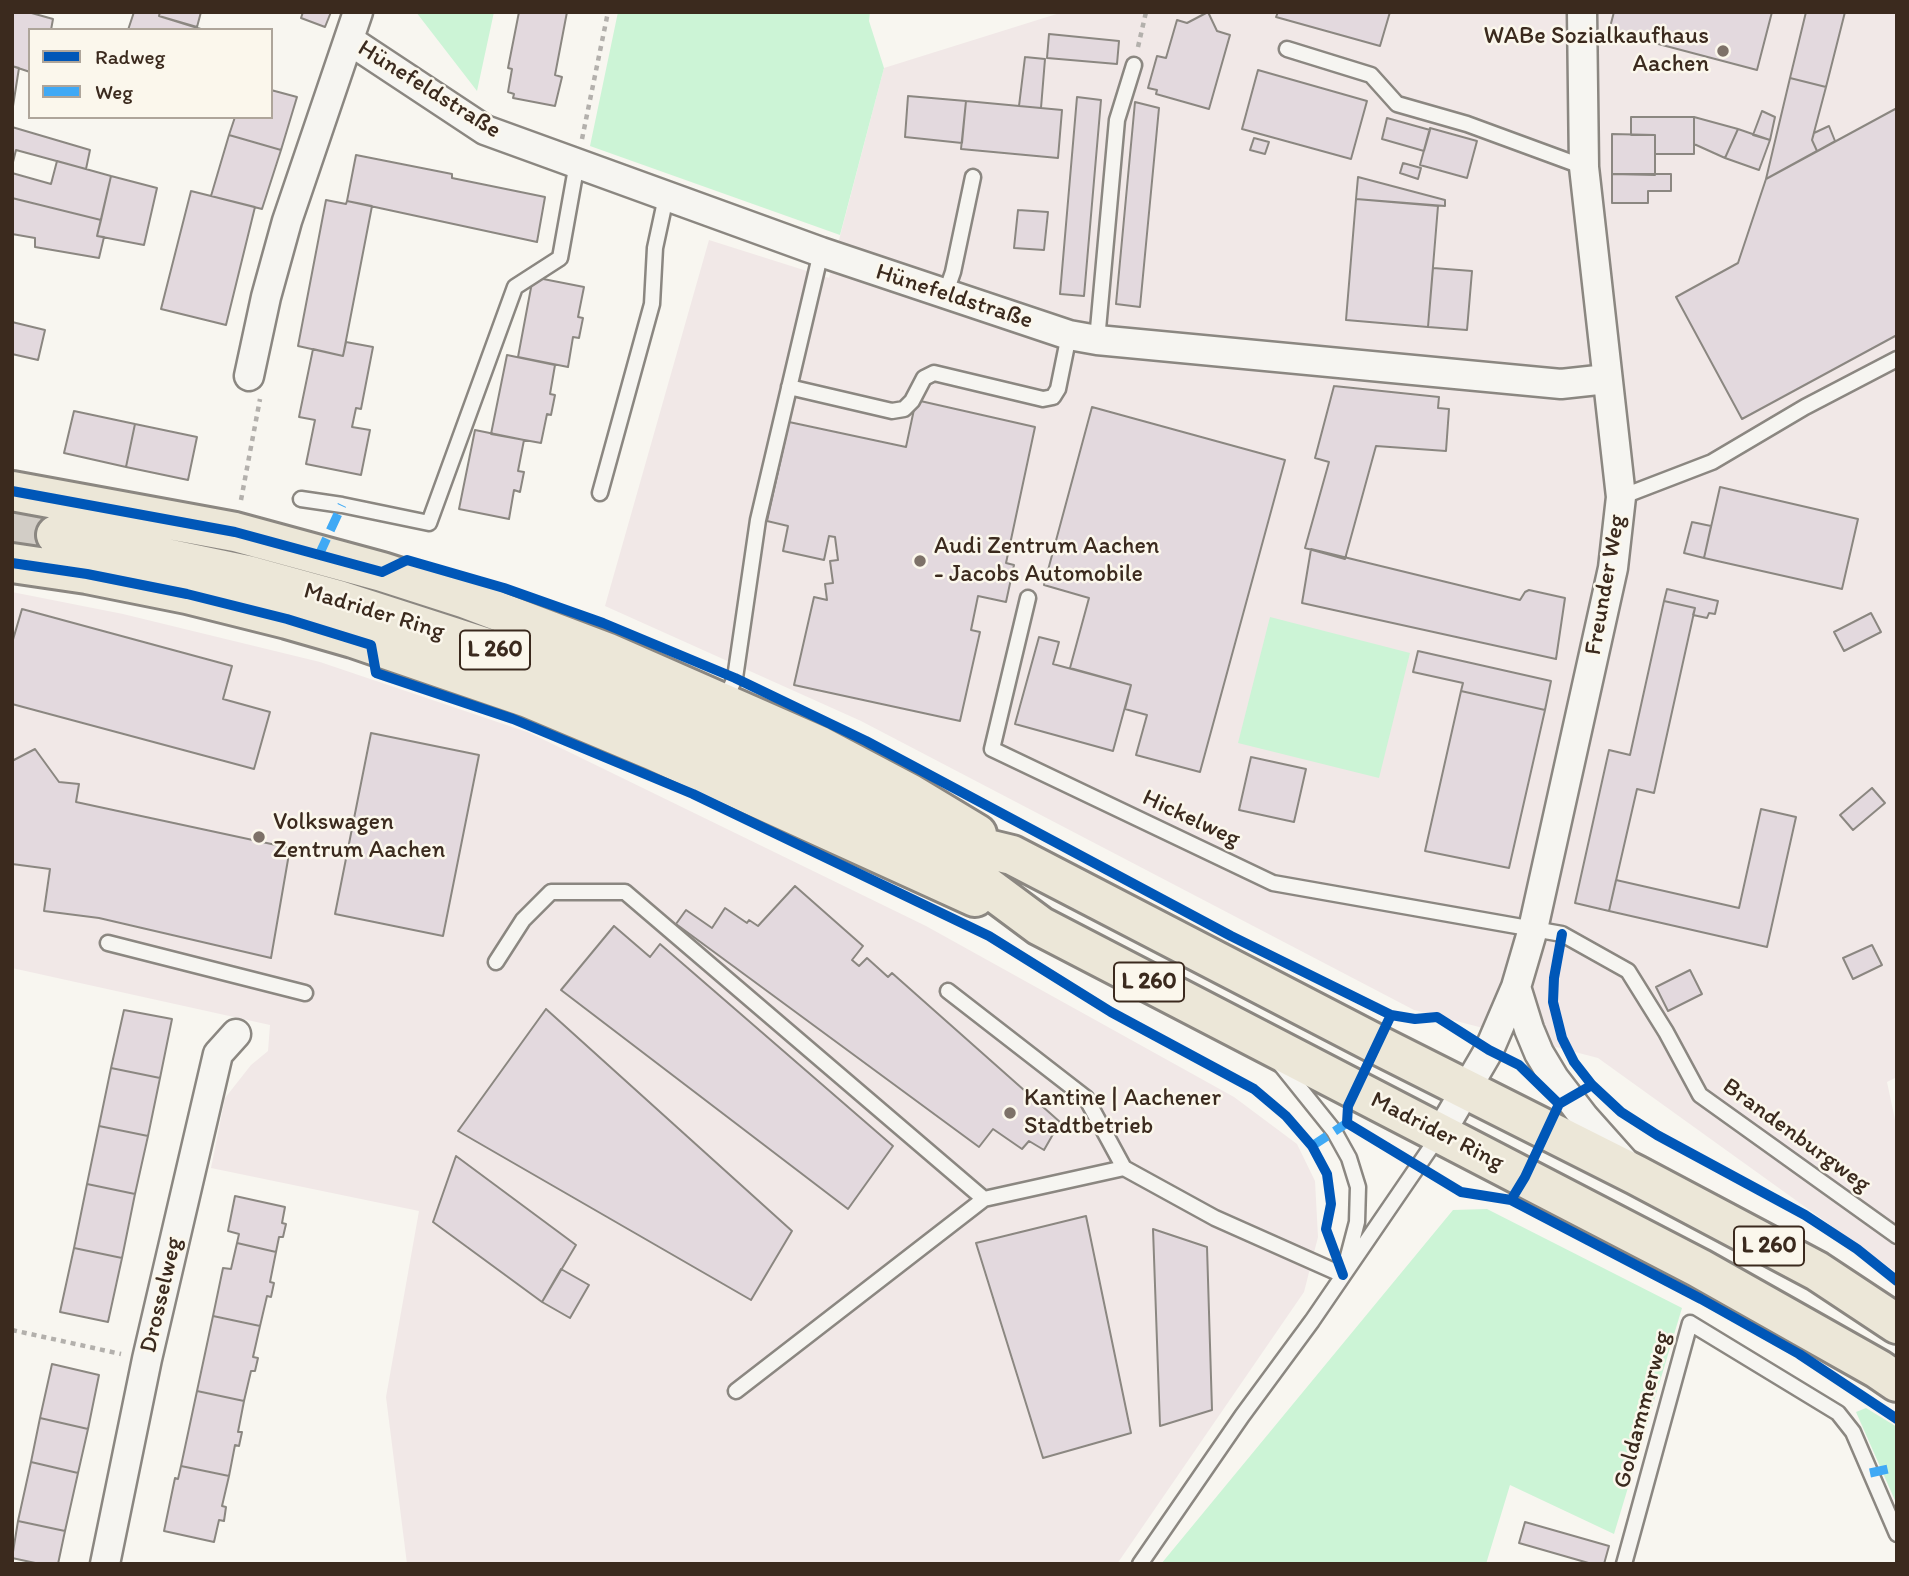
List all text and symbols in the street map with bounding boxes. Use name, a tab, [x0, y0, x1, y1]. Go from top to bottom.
place label: WABe Sozialkaufhaus Aachen	[1483, 23, 1709, 79]
legend	[28, 28, 273, 119]
street label: Hünefeldstraße	[352, 35, 506, 145]
marker: WABe Sozialkaufhaus Aachen	[1715, 43, 1731, 59]
text: Radweg	[95, 44, 165, 69]
text: Weg	[95, 79, 133, 104]
street label: Hünefeldstraße	[872, 258, 1036, 336]
street label: Freunder Weg	[1579, 513, 1633, 657]
place label: Audi Zentrum Aachen - Jacobs Automobile	[934, 533, 1159, 589]
marker: Audi Zentrum Aachen - Jacobs Automobile	[912, 553, 928, 569]
street label: Madrider Ring	[300, 577, 448, 647]
road number: L 260	[460, 630, 530, 670]
street label: Hickelweg	[1138, 784, 1244, 854]
place label: Volkswagen Zentrum Aachen	[273, 809, 445, 865]
marker: Volkswagen Zentrum Aachen	[251, 829, 267, 845]
road number: L 260	[1114, 962, 1184, 1001]
street label: Brandenburgweg	[1716, 1073, 1876, 1199]
place label: Kantine | Aachener Stadtbetrieb	[1024, 1085, 1221, 1141]
street label: Madrider Ring	[1366, 1086, 1508, 1178]
marker: Kantine | Aachener Stadtbetrieb	[1002, 1105, 1018, 1121]
road number: L 260	[1734, 1226, 1804, 1266]
street label: Drosselweg	[135, 1234, 189, 1356]
street label: Goldammerweg	[1608, 1328, 1678, 1492]

